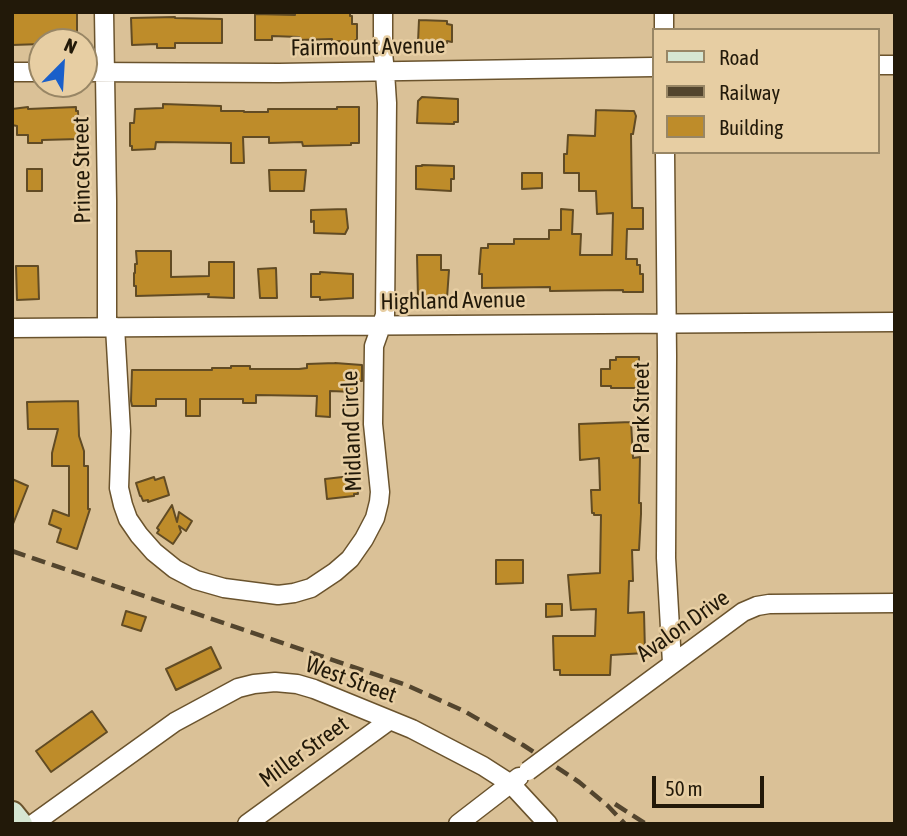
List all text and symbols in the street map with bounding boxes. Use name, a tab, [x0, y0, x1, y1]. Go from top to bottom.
north arrow	[28, 28, 98, 98]
legend	[652, 28, 879, 154]
street label: Fairmount Avenue	[290, 32, 446, 62]
text: N	[61, 33, 80, 58]
text: Road	[719, 45, 759, 69]
text: Railway	[719, 80, 780, 104]
text: Building	[719, 115, 783, 139]
street label: Prince Street	[67, 116, 97, 224]
street label: Highland Avenue	[380, 286, 526, 316]
street label: Park Street	[628, 362, 656, 454]
street label: Midland Circle	[336, 370, 368, 492]
street label: Avalon Drive	[631, 584, 735, 668]
street label: West Street	[302, 651, 400, 709]
street label: Miller Street	[254, 710, 354, 794]
scale bar	[655, 762, 767, 806]
text: 50 m	[665, 776, 703, 800]

